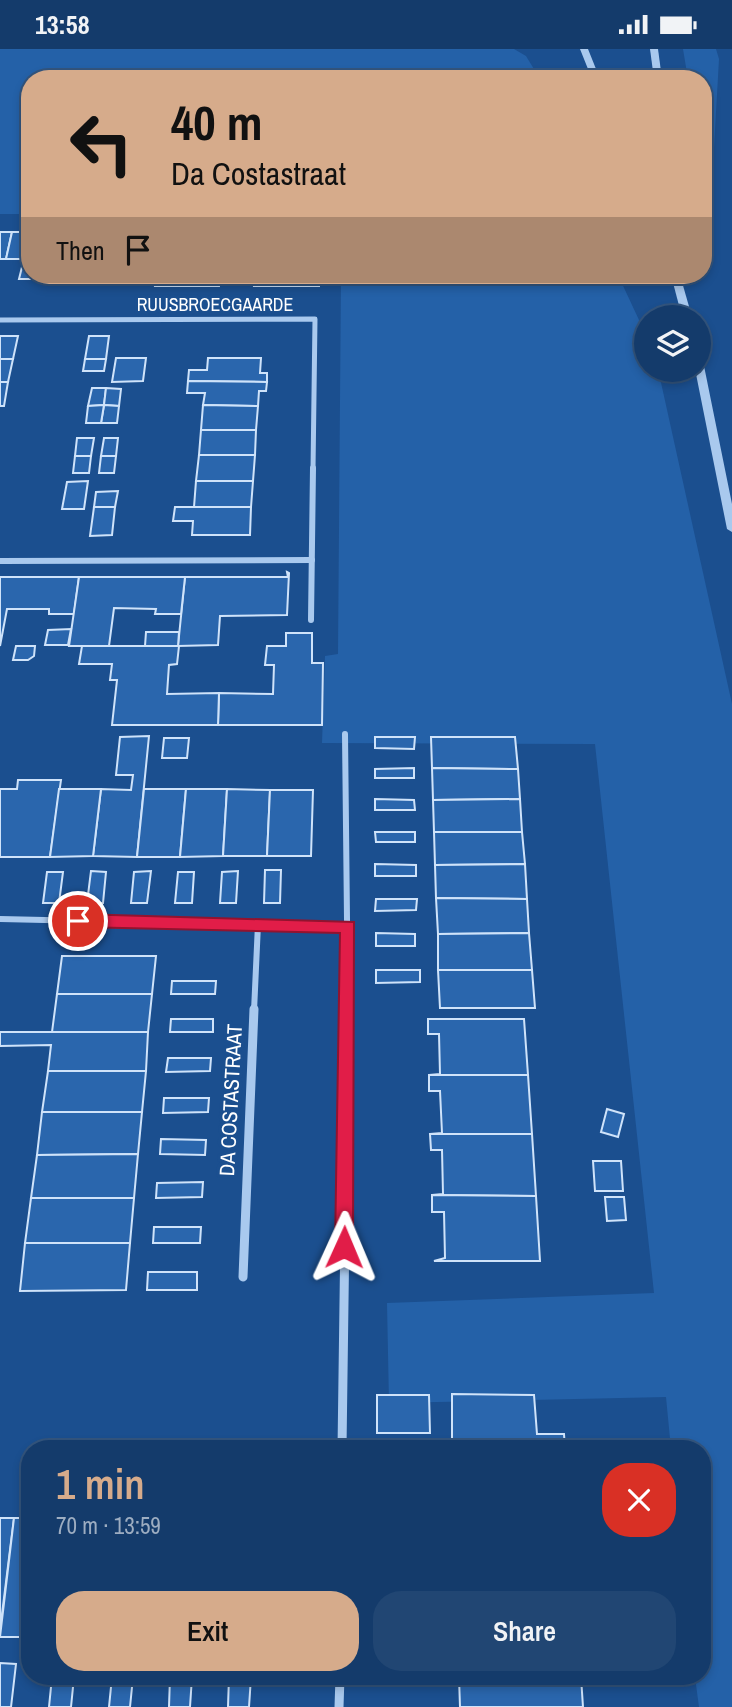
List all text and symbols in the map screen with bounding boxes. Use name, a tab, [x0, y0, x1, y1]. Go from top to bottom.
text: 13:58	[35, 7, 90, 42]
text: 40 m	[171, 89, 263, 155]
icon: left	[56, 98, 147, 189]
text: Da Costastraat	[171, 152, 346, 195]
icon: arrive	[119, 231, 157, 269]
text: Then	[56, 233, 105, 268]
street label: RUUSBROECGAARDE	[137, 292, 293, 317]
map controls	[634, 305, 711, 382]
button: layers	[634, 305, 711, 382]
pin	[48, 891, 108, 951]
icon: arrive	[59, 902, 97, 940]
street label: DA COSTASTRAAT	[212, 1023, 249, 1177]
position arrow	[307, 1210, 381, 1284]
text: 1 min	[56, 1456, 145, 1512]
button: close	[602, 1463, 676, 1537]
text: 70 m · 13:59	[56, 1510, 161, 1541]
button: Exit	[56, 1591, 359, 1671]
button: Share	[373, 1591, 676, 1671]

